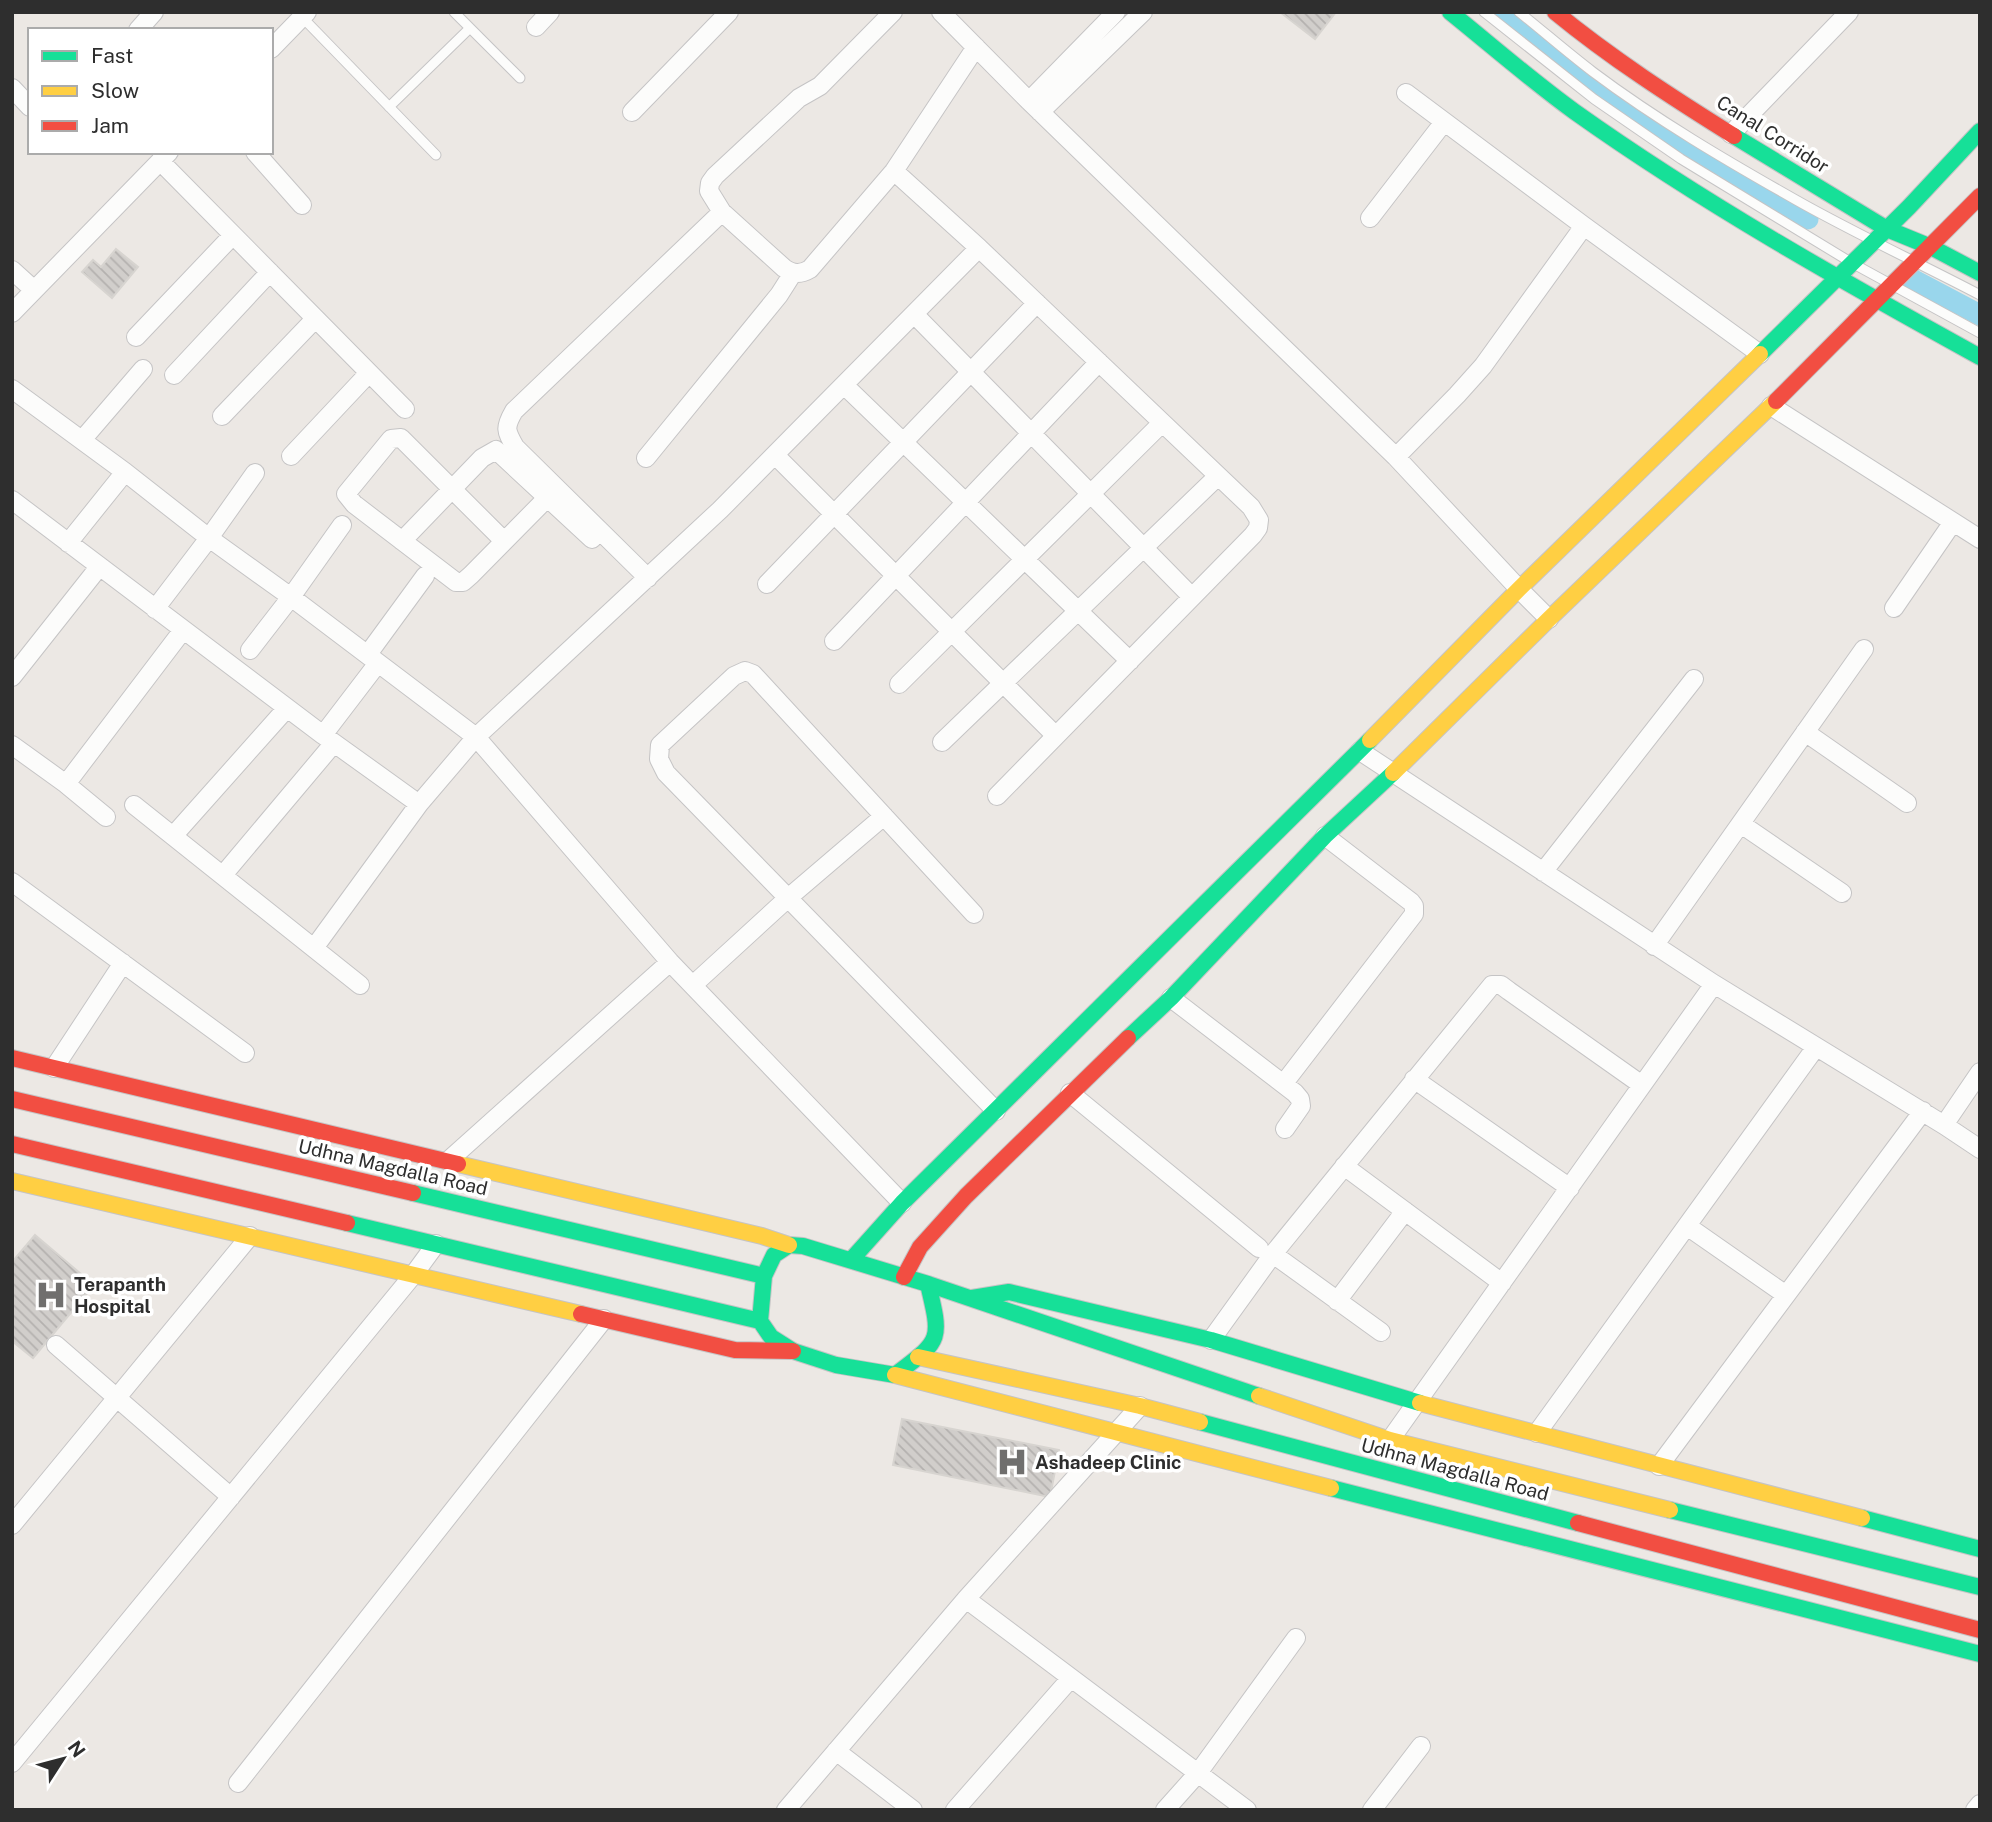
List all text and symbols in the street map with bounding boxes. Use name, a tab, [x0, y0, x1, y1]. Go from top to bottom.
legend	[28, 28, 273, 154]
text: Fast	[91, 43, 133, 68]
text: Slow	[91, 78, 139, 103]
street label: Canal Corridor	[1713, 91, 1833, 177]
text: Jam	[91, 113, 129, 138]
street label: Udhna Magdalla Road	[296, 1135, 490, 1199]
place label: Terapanth Hospital	[74, 1273, 166, 1317]
hospital icon: Terapanth Hospital	[34, 1278, 68, 1312]
street label: Udhna Magdalla Road	[1359, 1433, 1551, 1505]
hospital icon: Ashadeep Clinic	[995, 1445, 1029, 1479]
place label: Ashadeep Clinic	[1035, 1451, 1181, 1473]
north arrow	[28, 1724, 98, 1794]
text: N	[63, 1737, 90, 1761]

